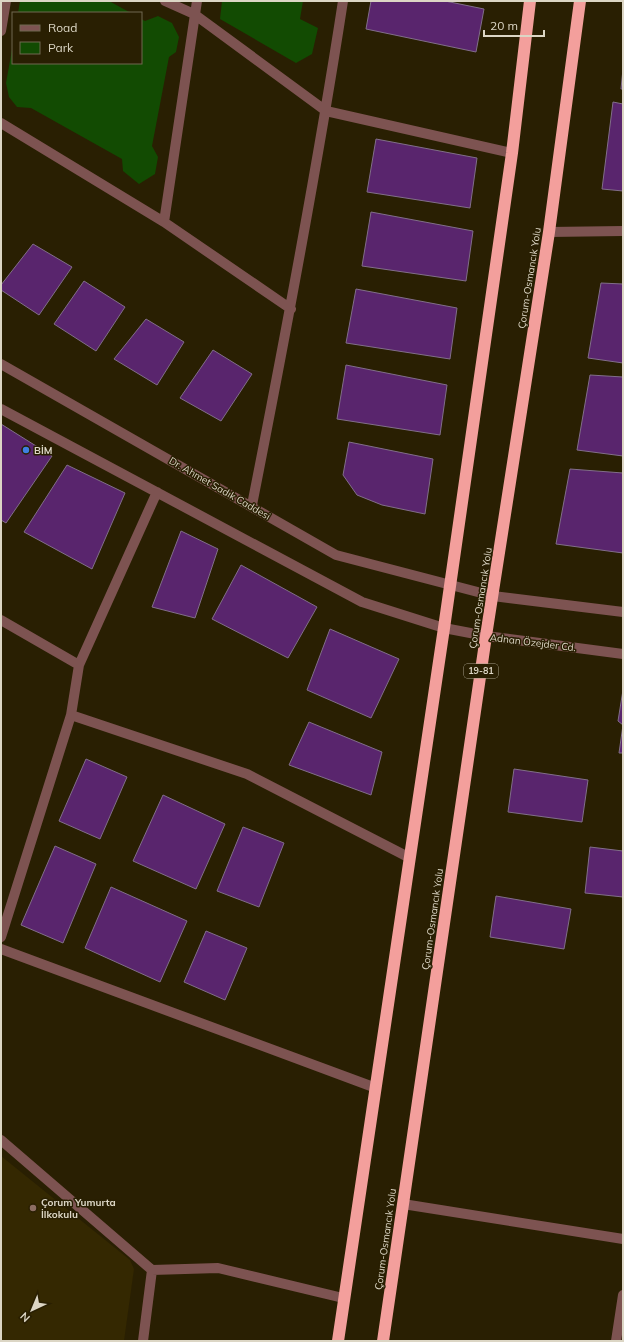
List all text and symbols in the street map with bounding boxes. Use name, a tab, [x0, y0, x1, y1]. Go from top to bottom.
legend	[12, 12, 142, 64]
scale bar	[484, 12, 544, 38]
text: 20 m	[490, 18, 518, 33]
text: Road	[48, 20, 77, 35]
text: Park	[48, 40, 74, 55]
street label: Çorum-Osmancık Yolu	[515, 227, 544, 330]
place label: BİM	[34, 444, 52, 457]
marker: BİM	[21, 445, 31, 455]
street label: Dr. Ahmet Sadık Caddesi	[167, 454, 273, 523]
street label: Çorum-Osmancık Yolu	[466, 547, 495, 650]
street label: Adnan Özejder Cd.	[489, 631, 577, 654]
road number: 19-81	[464, 664, 498, 678]
street label: Çorum-Osmancık Yolu	[419, 868, 446, 971]
street label: Çorum-Osmancık Yolu	[372, 1188, 399, 1291]
place label: Çorum Yumurta İlkokulu	[41, 1196, 116, 1221]
marker: Çorum Yumurta İlkokulu	[28, 1203, 38, 1213]
north arrow	[12, 1290, 52, 1330]
text: N	[17, 1309, 33, 1325]

